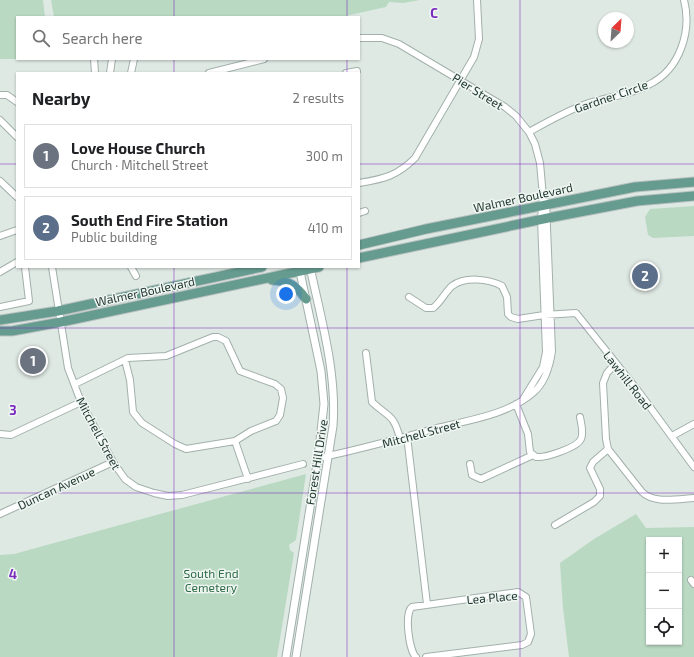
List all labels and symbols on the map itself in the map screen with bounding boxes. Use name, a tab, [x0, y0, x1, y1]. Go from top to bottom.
text: C	[430, 5, 438, 21]
north arrow	[598, 12, 634, 48]
street label: Pier Street	[450, 70, 506, 112]
street label: Gardner Circle	[572, 77, 650, 115]
street label: Walmer Boulevard	[472, 180, 574, 214]
pin: 2	[632, 261, 658, 291]
street label: Walmer Boulevard	[94, 274, 196, 308]
your location	[276, 284, 296, 304]
pin: 1	[20, 346, 46, 376]
street label: Lawhill Road	[601, 348, 655, 412]
street label: Mitchell Street	[74, 394, 124, 472]
text: 3	[9, 402, 17, 418]
street label: Mitchell Street	[380, 416, 462, 450]
street label: Forest Hill Drive	[302, 418, 330, 506]
street label: Duncan Avenue	[15, 464, 97, 512]
text: 4	[9, 566, 17, 582]
park label: South End Cemetery	[183, 566, 239, 594]
street label: Lea Place	[466, 588, 518, 606]

